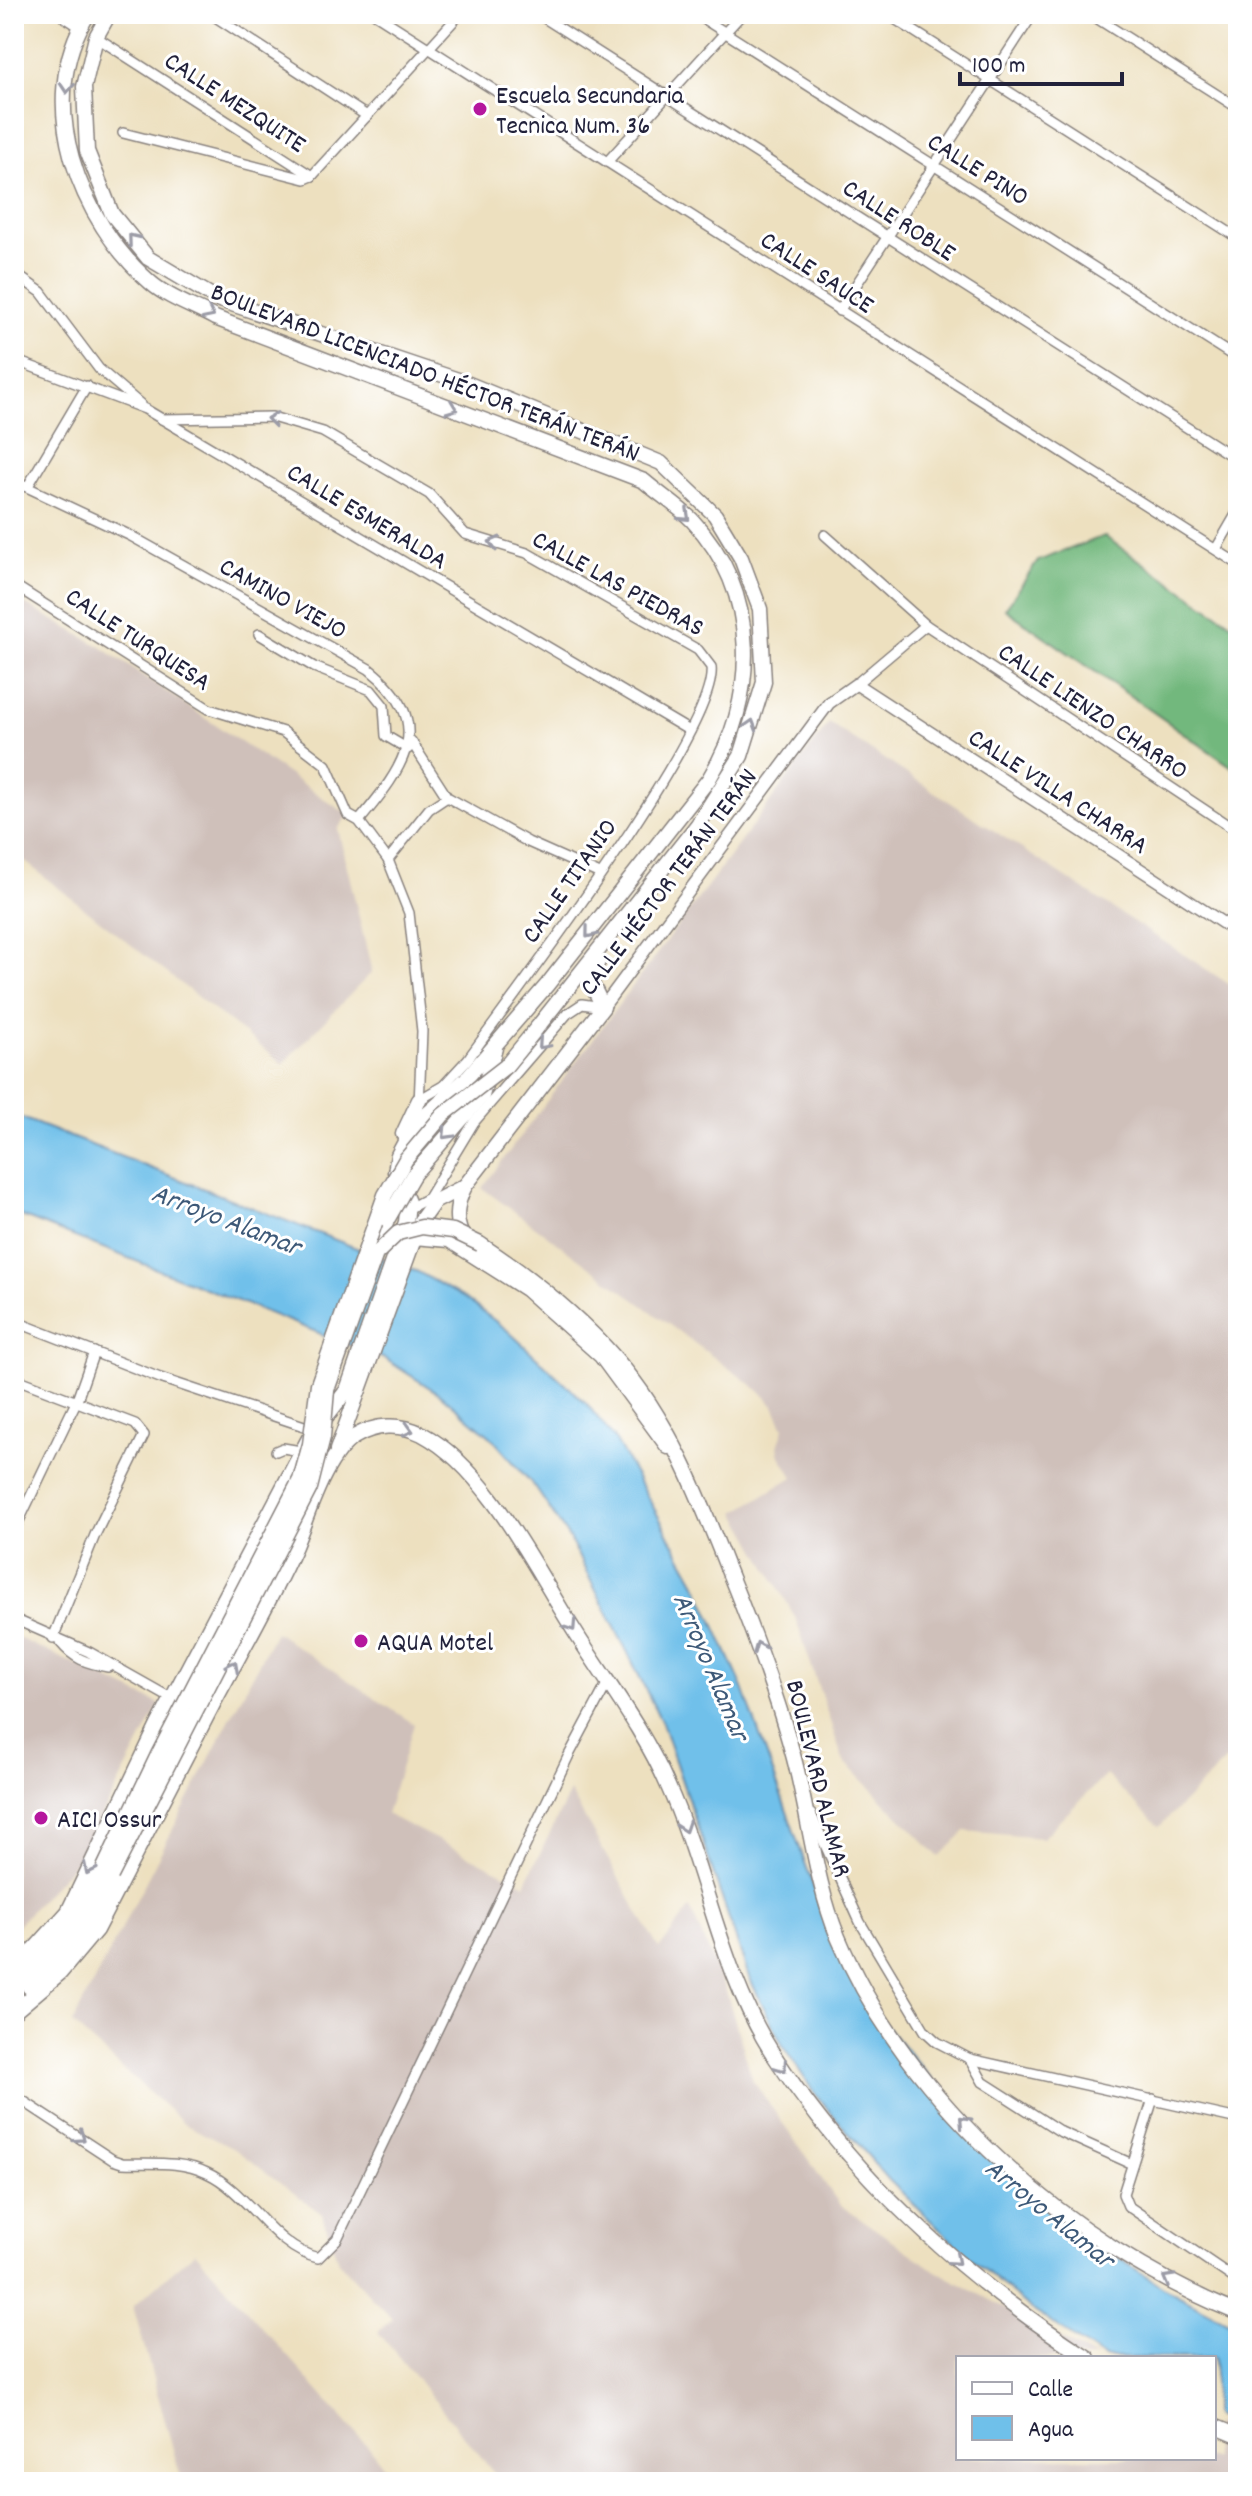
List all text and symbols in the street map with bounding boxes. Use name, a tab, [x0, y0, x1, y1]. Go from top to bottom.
scale bar	[960, 36, 1122, 86]
street label: CALLE MEZQUITE	[156, 44, 312, 164]
text: 100 m	[972, 50, 1025, 84]
place label: Escuela Secundaria Tecnica Num. 36	[496, 79, 685, 146]
one-way arrow	[59, 82, 76, 95]
marker: Escuela Secundaria Tecnica Num. 36	[471, 100, 489, 118]
street label: CALLE PINO	[919, 125, 1035, 217]
street label: CALLE ROBLE	[834, 171, 962, 273]
street label: CALLE SAUCE	[752, 223, 880, 325]
one-way arrow	[128, 234, 143, 249]
street label: BOULEVARD LICENCIADO HÉCTOR TERÁN TERÁN	[205, 275, 645, 473]
one-way arrow	[201, 304, 216, 320]
one-way arrow	[444, 398, 458, 415]
one-way arrow	[265, 411, 279, 428]
street label: CALLE ESMERALDA	[279, 455, 454, 581]
one-way arrow	[676, 506, 691, 521]
street label: CALLE LAS PIEDRAS	[524, 522, 710, 648]
one-way arrow	[487, 536, 501, 553]
street label: CAMINO VIEJO	[212, 550, 353, 650]
street label: CALLE TURQUESA	[57, 580, 217, 702]
street label: CALLE LIENZO CHARRO	[990, 635, 1195, 790]
one-way arrow	[742, 719, 758, 732]
street label: CALLE VILLA CHARRA	[960, 721, 1154, 865]
street label: CALLE HÉCTOR TERÁN TERÁN	[572, 762, 768, 1005]
street label: CALLE TITANIO	[514, 812, 628, 952]
one-way arrow	[585, 924, 600, 938]
one-way arrow	[538, 1034, 552, 1049]
one-way arrow	[441, 1125, 456, 1139]
water label: Arroyo Alamar	[145, 1176, 309, 1271]
one-way arrow	[401, 1421, 414, 1437]
water label: Arroyo Alamar	[659, 1588, 759, 1751]
one-way arrow	[561, 1617, 576, 1632]
place label: AQUA Motel	[377, 1626, 493, 1663]
marker: AQUA Motel	[352, 1632, 370, 1650]
one-way arrow	[752, 1641, 769, 1655]
one-way arrow	[224, 1660, 239, 1675]
street label: BOULEVARD ALAMAR	[774, 1676, 859, 1881]
place label: AIC1 Ossur	[57, 1803, 162, 1840]
marker: AIC1 Ossur	[32, 1809, 50, 1827]
one-way arrow	[674, 1819, 690, 1833]
one-way arrow	[83, 1861, 99, 1876]
one-way arrow	[772, 2058, 787, 2072]
one-way arrow	[959, 2116, 973, 2131]
one-way arrow	[71, 2127, 85, 2142]
water label: Arroyo Alamar	[974, 2151, 1124, 2283]
one-way arrow	[946, 2250, 960, 2265]
one-way arrow	[1162, 2273, 1177, 2289]
legend	[956, 2356, 1216, 2460]
text: Calle	[1028, 2374, 1073, 2408]
text: Agua	[1028, 2414, 1074, 2448]

